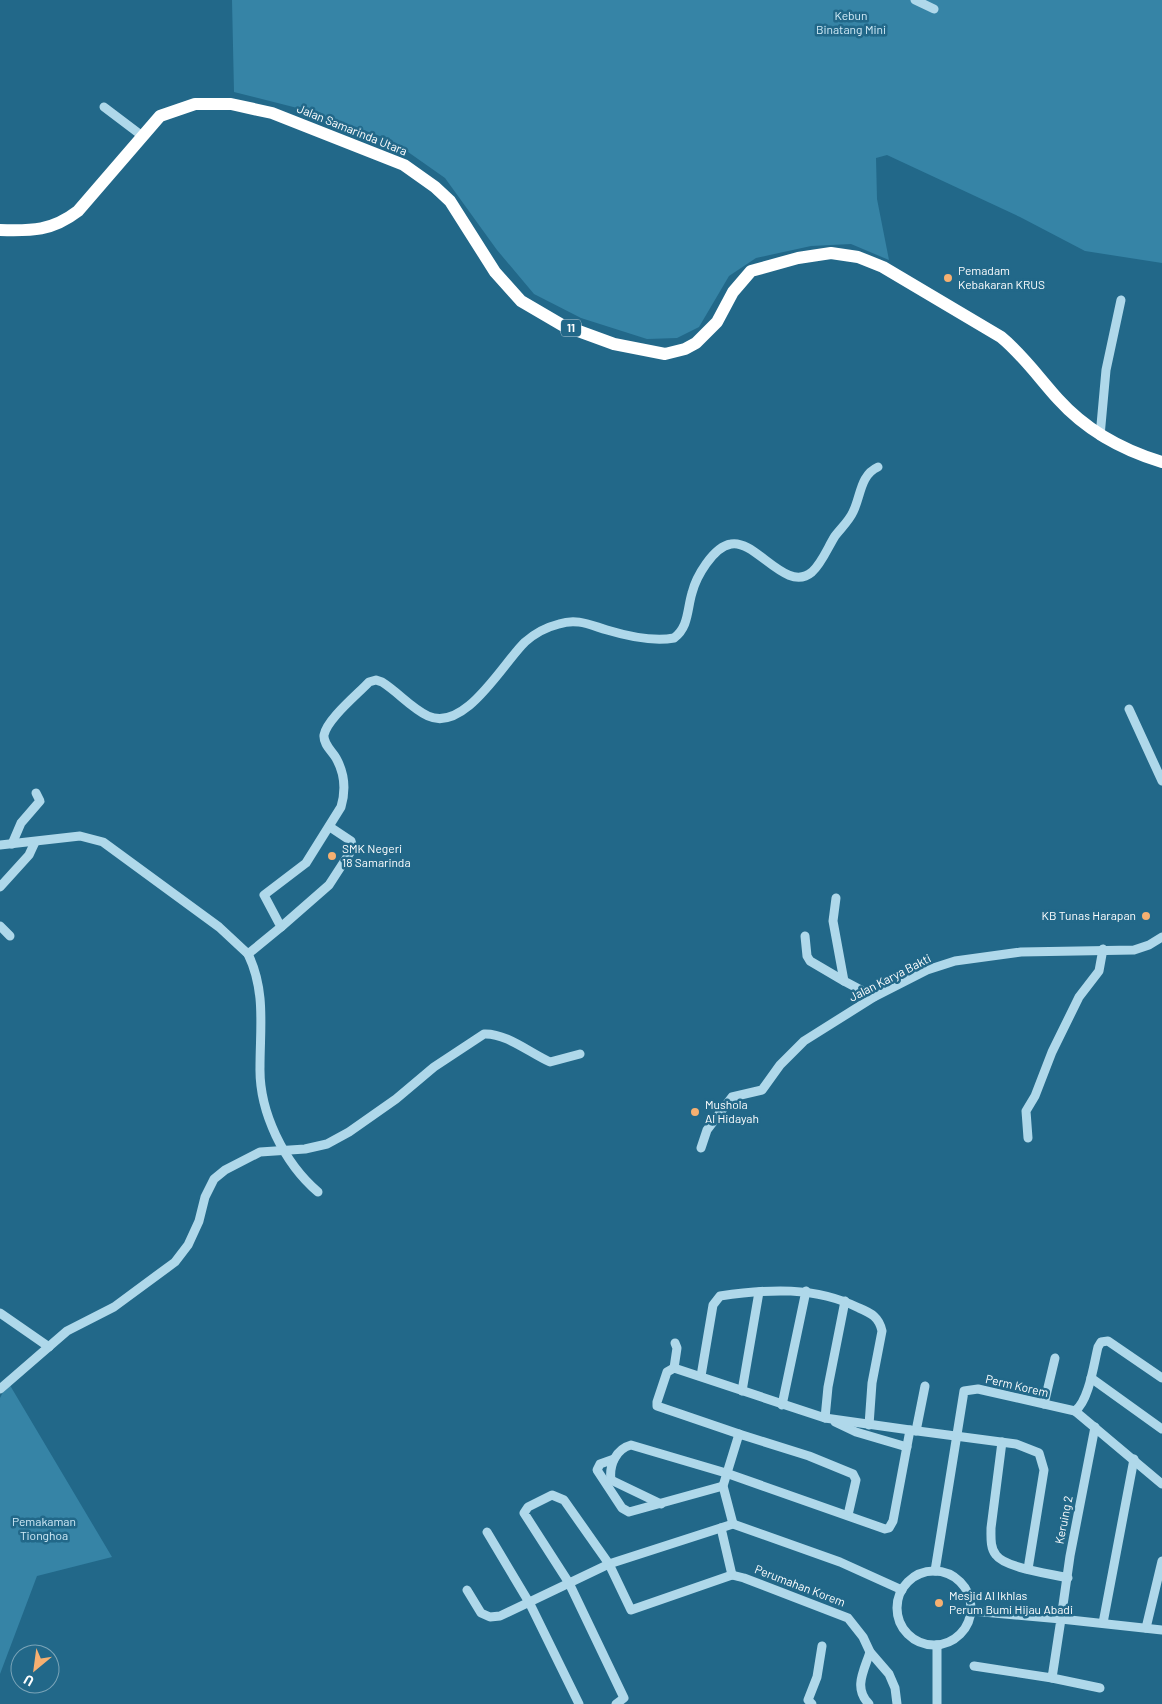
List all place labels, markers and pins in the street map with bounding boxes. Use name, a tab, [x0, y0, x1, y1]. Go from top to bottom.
place label: Pemadam Kebakaran KRUS	[958, 263, 1045, 291]
marker: Pemadam Kebakaran KRUS	[942, 272, 954, 284]
place label: SMK Negeri 18 Samarinda	[342, 841, 411, 869]
marker: SMK Negeri 18 Samarinda	[326, 850, 338, 862]
place label: KB Tunas Harapan	[1042, 908, 1136, 922]
marker: KB Tunas Harapan	[1140, 910, 1152, 922]
place label: Mushola Al Hidayah	[705, 1097, 759, 1125]
marker: Mushola Al Hidayah	[689, 1106, 701, 1118]
place label: Mesjid Al Ikhlas Perum Bumi Hijau Abadi	[949, 1588, 1073, 1616]
marker: Mesjid Al Ikhlas Perum Bumi Hijau Abadi	[933, 1597, 945, 1609]

